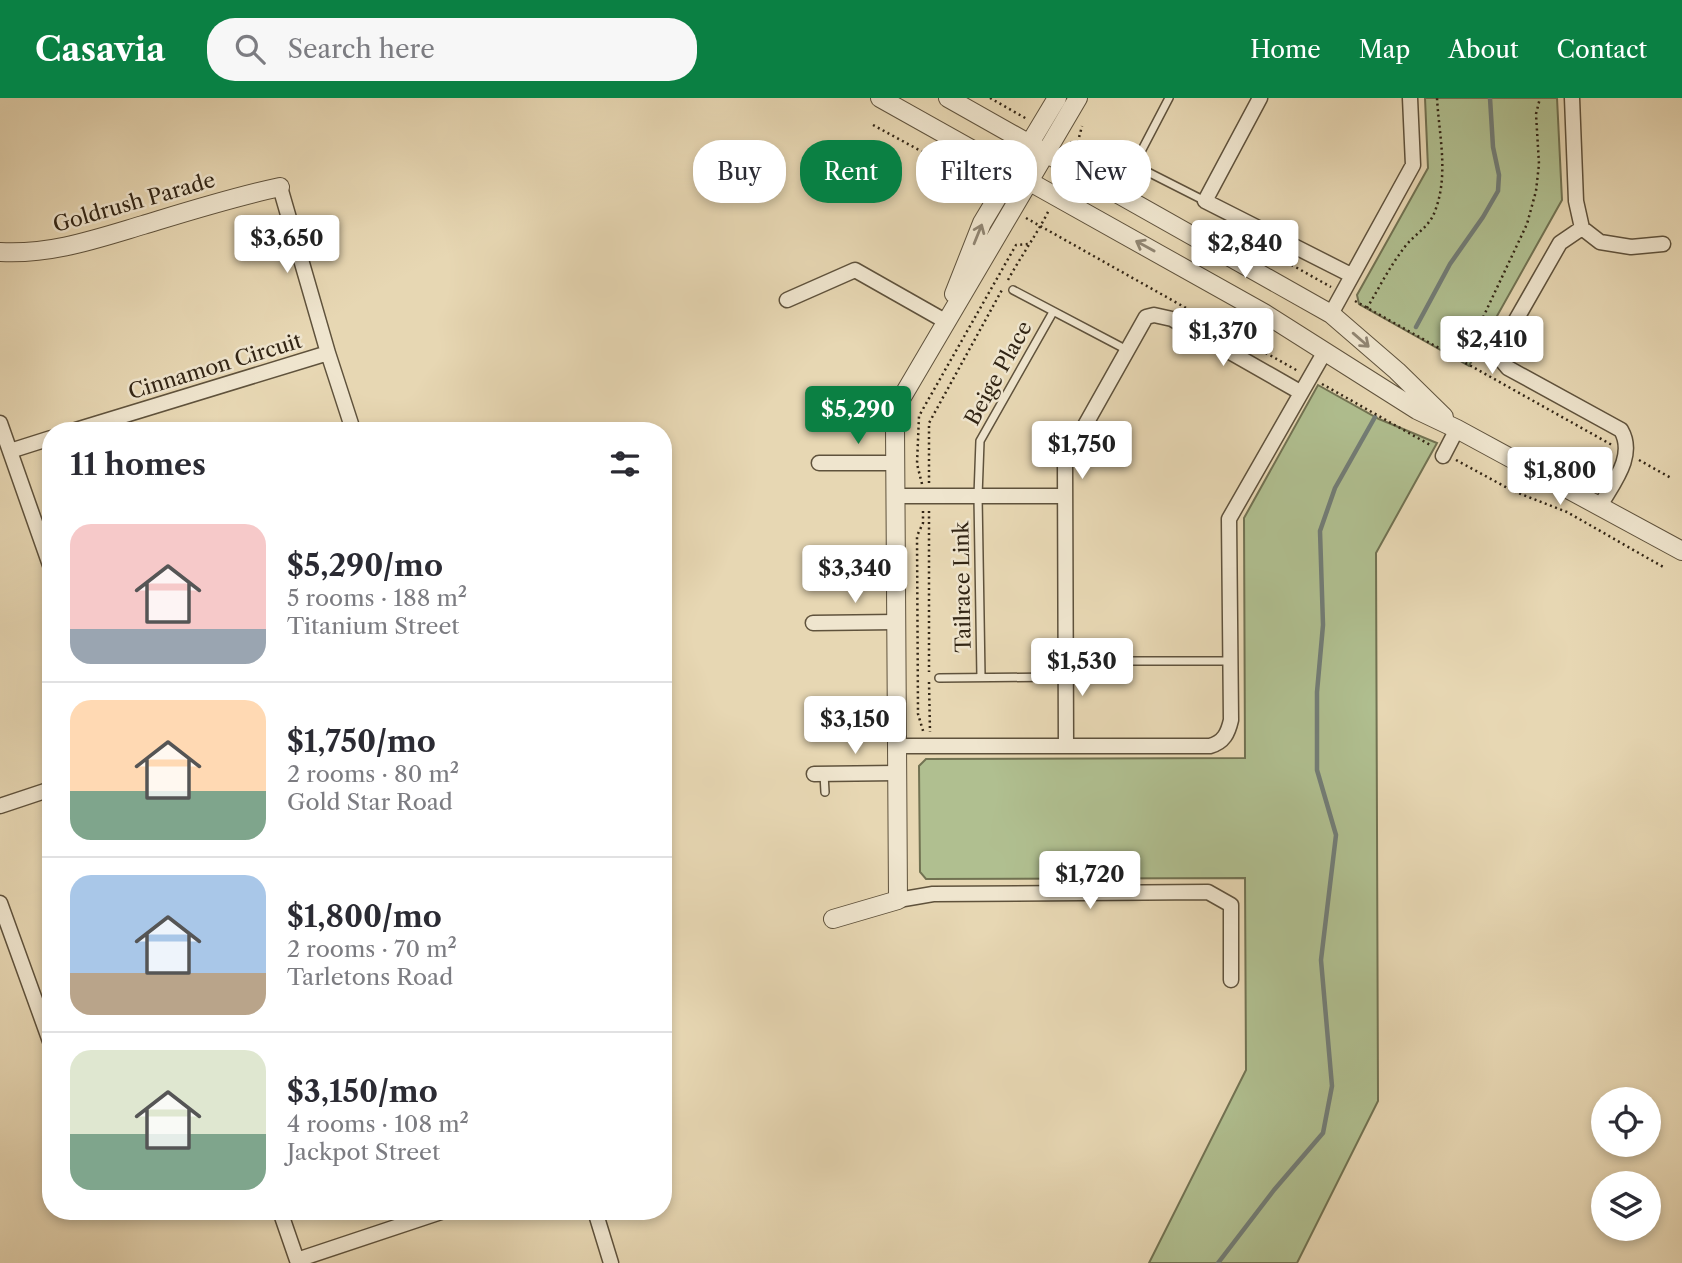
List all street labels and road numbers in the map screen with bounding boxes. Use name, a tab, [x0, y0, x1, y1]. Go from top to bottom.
street label: Goldrush Parade	[50, 167, 218, 237]
street label: Beige Place	[959, 317, 1037, 429]
street label: Cinnamon Circuit	[125, 328, 305, 404]
street label: Tailrace Link	[948, 520, 976, 653]

